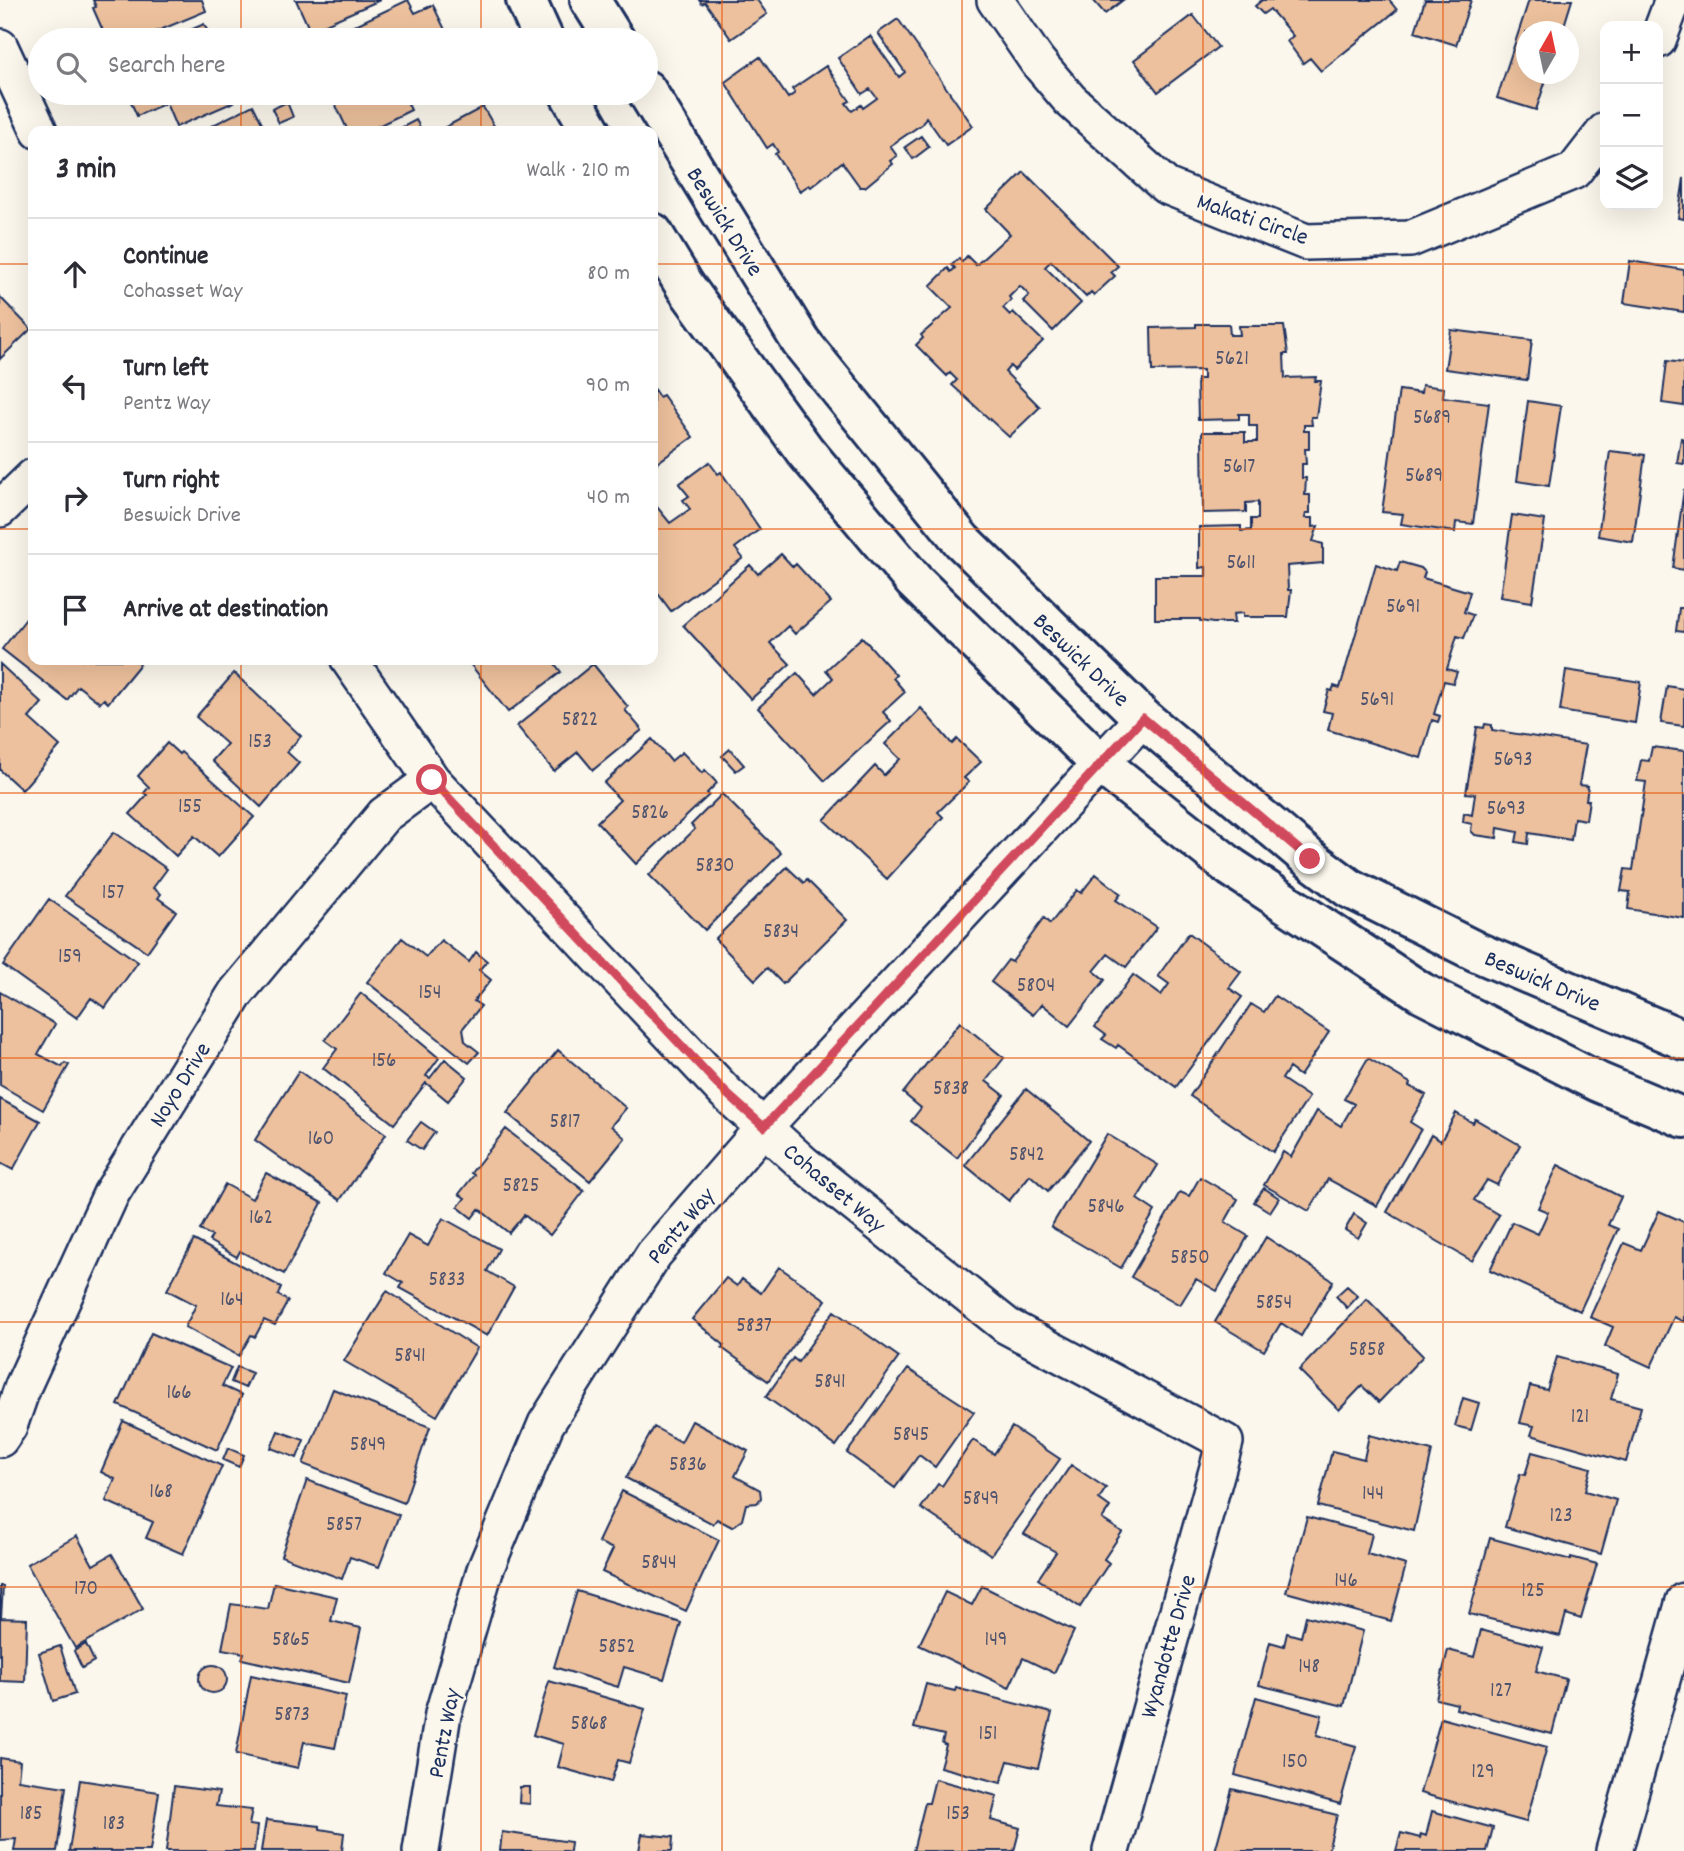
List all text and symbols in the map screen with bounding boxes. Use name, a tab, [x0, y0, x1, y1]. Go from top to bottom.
north arrow	[1516, 21, 1579, 84]
map controls	[1600, 21, 1663, 210]
button: +	[1600, 21, 1663, 84]
search box	[28, 28, 658, 105]
icon: search	[52, 48, 90, 86]
text: Search here	[108, 48, 226, 85]
button: −	[1600, 84, 1663, 147]
button: layers	[1600, 147, 1663, 210]
text: 3 min	[56, 150, 116, 193]
text: Walk · 210 m	[527, 155, 630, 188]
street label: Beswick Drive	[676, 161, 770, 284]
street label: Makati Circle	[1192, 186, 1313, 256]
text: Continue	[123, 239, 208, 276]
icon: ahead	[56, 255, 94, 293]
text: 80 m	[587, 258, 630, 291]
text: Cohasset Way	[123, 276, 242, 309]
house number: 5621	[1215, 345, 1249, 375]
text: Turn left	[123, 351, 209, 388]
icon: left	[56, 367, 94, 405]
text: 90 m	[586, 370, 630, 403]
text: Pentz Way	[123, 388, 210, 421]
house number: 5689	[1413, 404, 1451, 434]
house number: 5617	[1223, 453, 1255, 483]
house number: 5689	[1405, 462, 1443, 492]
text: Turn right	[123, 463, 220, 500]
icon: right	[56, 479, 94, 517]
text: 40 m	[587, 482, 630, 515]
text: Beswick Drive	[123, 500, 241, 533]
house number: 5611	[1226, 549, 1256, 579]
icon: arrive	[56, 591, 94, 629]
text: Arrive at destination	[123, 592, 328, 629]
house number: 5691	[1386, 593, 1420, 623]
street label: Beswick Drive	[1024, 606, 1136, 716]
house number: 5691	[1360, 686, 1394, 716]
house number: 5822	[562, 706, 598, 736]
house number: 153	[248, 728, 272, 758]
house number: 5693	[1494, 746, 1532, 776]
route start	[416, 764, 447, 795]
house number: 155	[178, 793, 202, 823]
house number: 5693	[1487, 795, 1525, 825]
house number: 5826	[631, 799, 669, 829]
route end	[1294, 843, 1325, 874]
house number: 5830	[696, 852, 734, 882]
house number: 157	[102, 879, 124, 909]
house number: 5834	[763, 918, 799, 948]
house number: 159	[58, 943, 82, 973]
street label: Beswick Drive	[1479, 943, 1605, 1022]
house number: 5804	[1017, 972, 1055, 1002]
house number: 154	[418, 979, 442, 1009]
street label: Noyo Drive	[142, 1036, 221, 1135]
house number: 156	[372, 1047, 396, 1077]
house number: 5838	[933, 1075, 969, 1105]
house number: 5817	[550, 1108, 580, 1138]
house number: 160	[308, 1125, 334, 1155]
street label: Cohasset Way	[774, 1136, 893, 1243]
house number: 5842	[1009, 1141, 1045, 1171]
house number: 5825	[502, 1172, 540, 1202]
street label: Pentz Way	[640, 1180, 725, 1273]
house number: 5846	[1087, 1193, 1125, 1223]
house number: 162	[249, 1204, 273, 1234]
house number: 5850	[1170, 1244, 1210, 1274]
house number: 5833	[429, 1266, 465, 1296]
house number: 164	[220, 1286, 244, 1316]
house number: 5854	[1256, 1289, 1292, 1319]
house number: 5837	[736, 1312, 772, 1342]
house number: 5858	[1349, 1336, 1385, 1366]
house number: 5841	[394, 1342, 426, 1372]
house number: 5841	[814, 1368, 846, 1398]
house number: 166	[166, 1379, 192, 1409]
house number: 121	[1571, 1403, 1589, 1433]
house number: 5845	[893, 1421, 929, 1451]
house number: 5849	[350, 1431, 386, 1461]
house number: 5836	[669, 1451, 707, 1481]
house number: 168	[149, 1478, 173, 1508]
house number: 144	[1362, 1480, 1384, 1510]
house number: 5849	[963, 1485, 999, 1515]
house number: 123	[1549, 1502, 1573, 1532]
house number: 5857	[326, 1511, 362, 1541]
house number: 5844	[641, 1549, 677, 1579]
house number: 146	[1334, 1567, 1358, 1597]
street label: Wyandotte Drive	[1133, 1571, 1207, 1723]
house number: 170	[74, 1575, 98, 1605]
house number: 125	[1521, 1577, 1545, 1607]
house number: 5865	[272, 1626, 310, 1656]
house number: 149	[985, 1626, 1007, 1656]
house number: 5852	[598, 1633, 636, 1663]
house number: 148	[1298, 1653, 1320, 1683]
house number: 127	[1490, 1677, 1512, 1707]
street label: Pentz Way	[421, 1685, 472, 1781]
house number: 5873	[274, 1701, 310, 1731]
house number: 5868	[571, 1710, 607, 1740]
house number: 151	[979, 1720, 997, 1750]
house number: 150	[1282, 1748, 1308, 1778]
house number: 129	[1471, 1758, 1495, 1788]
house number: 185	[20, 1800, 42, 1830]
house number: 153	[946, 1800, 970, 1830]
house number: 183	[103, 1810, 125, 1840]

